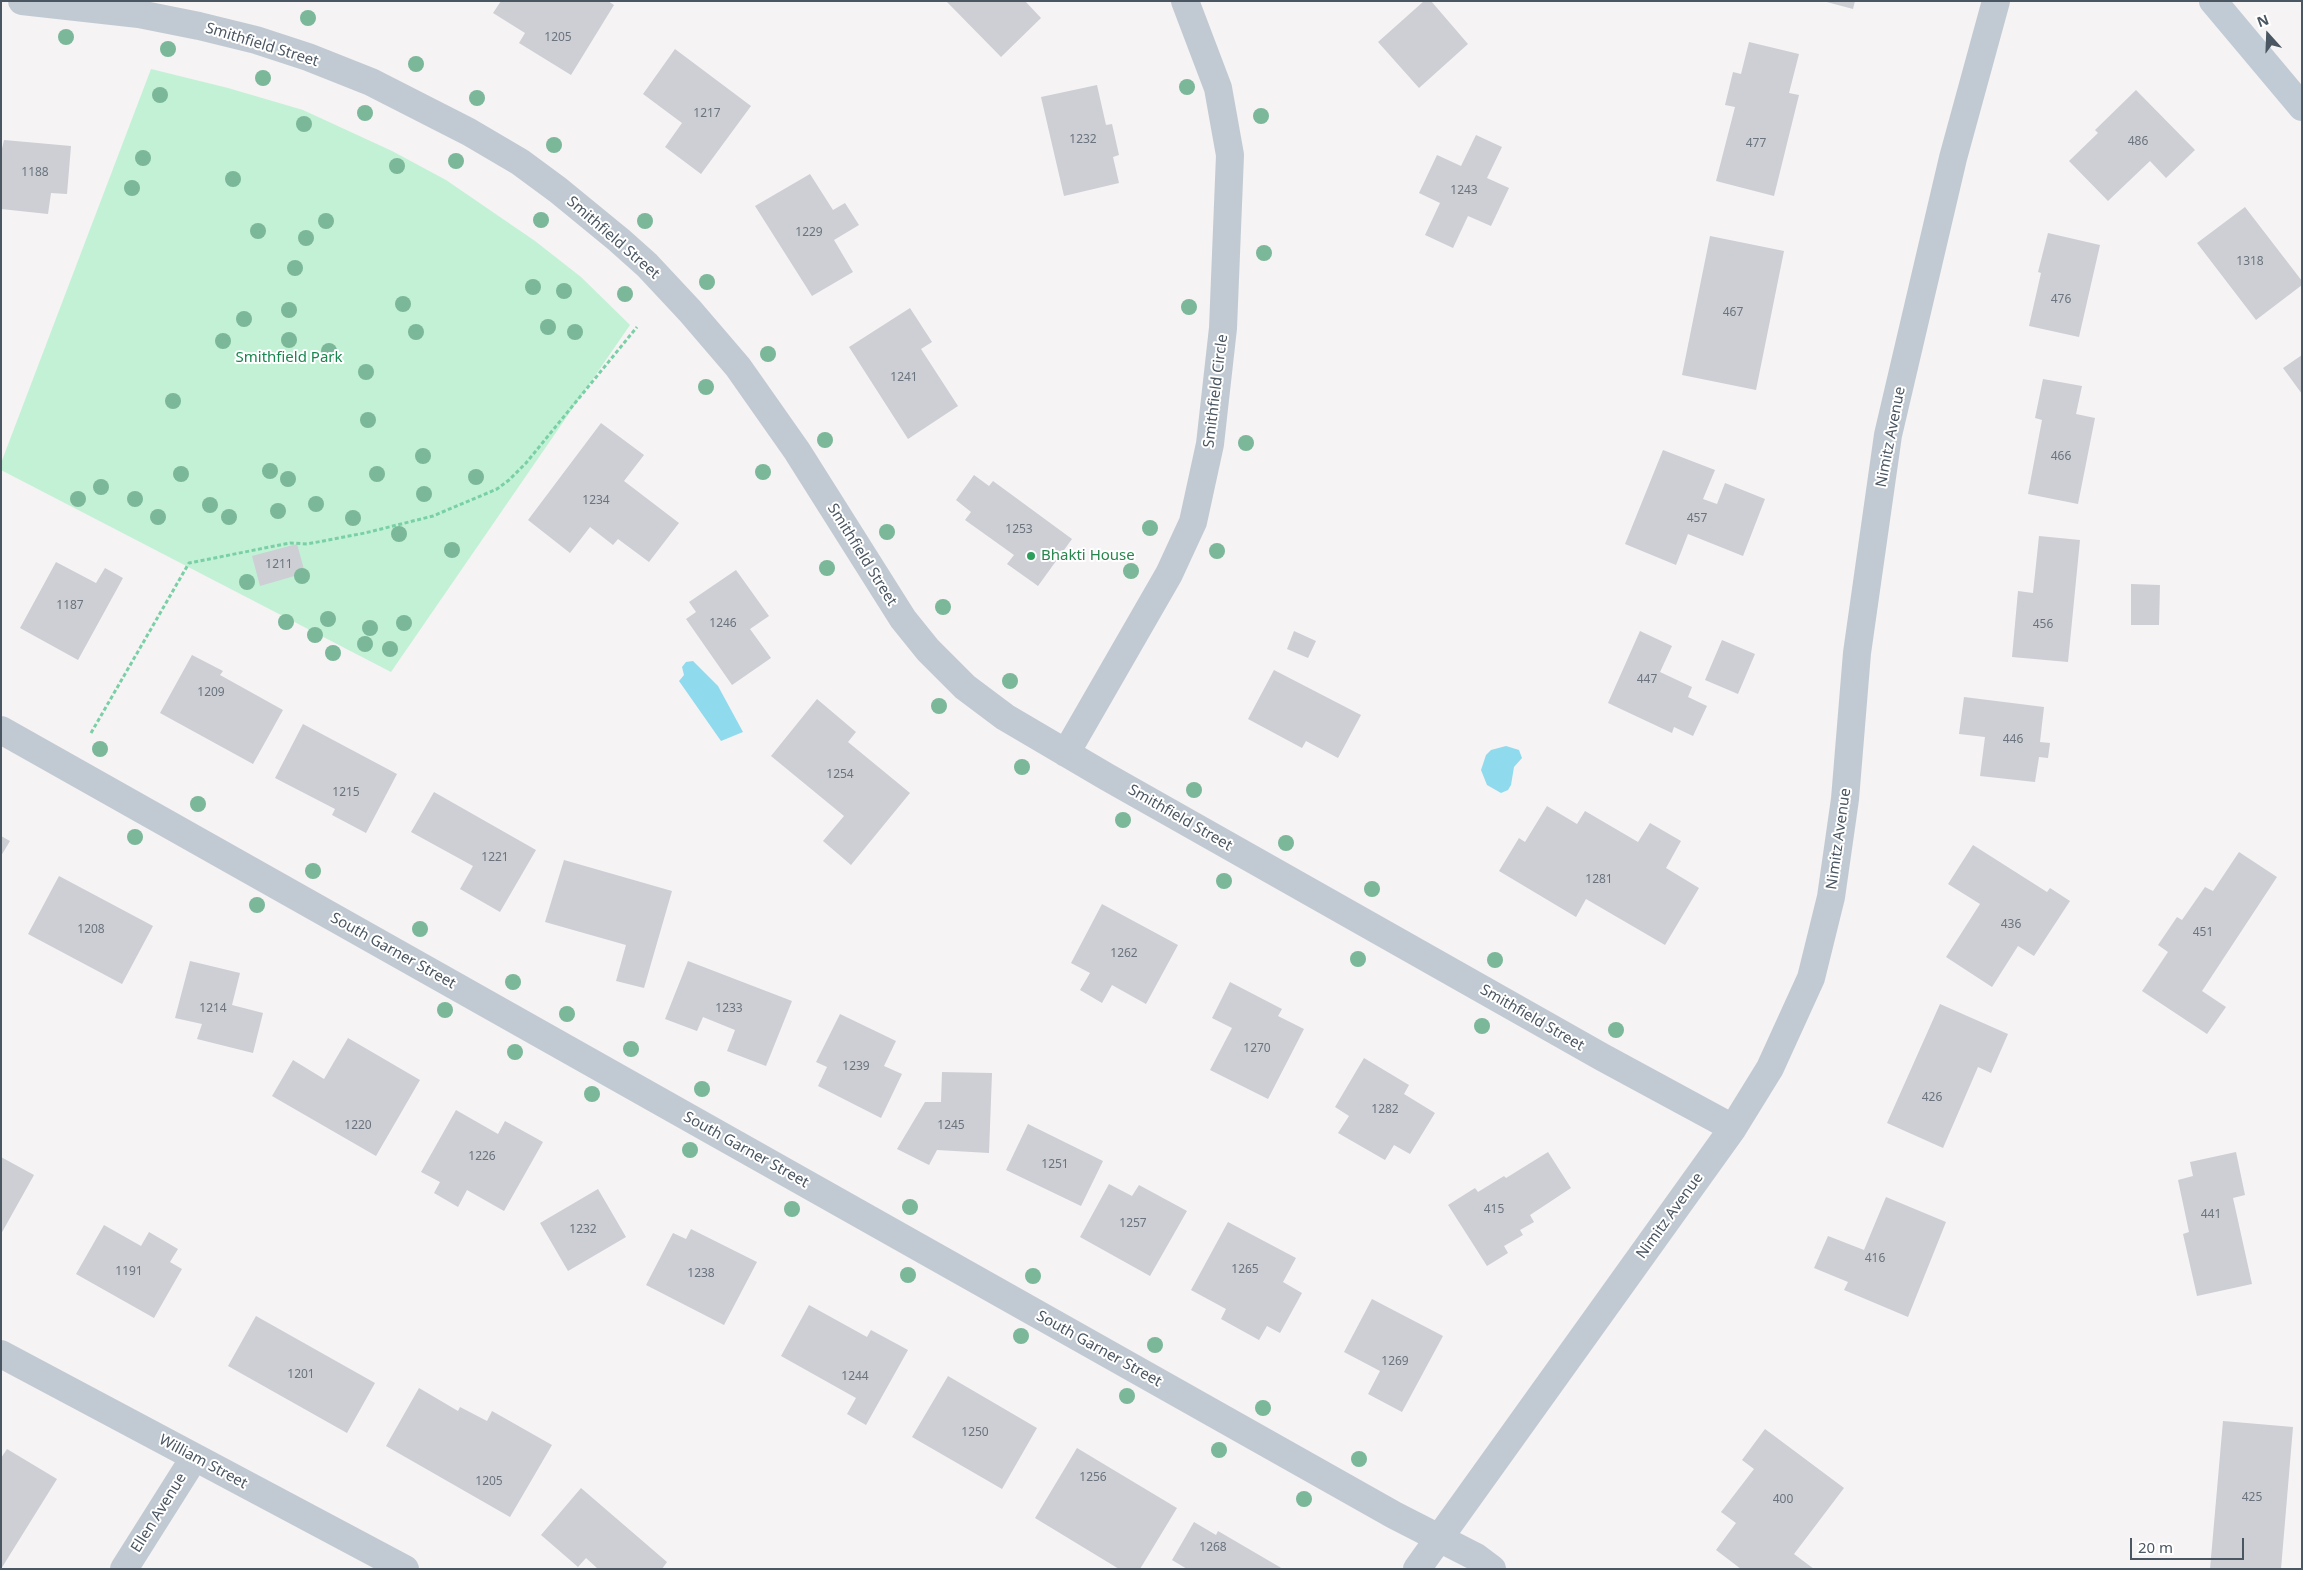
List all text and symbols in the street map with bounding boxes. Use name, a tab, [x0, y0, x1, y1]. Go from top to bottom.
north arrow	[2243, 10, 2293, 60]
text: N	[2254, 10, 2271, 31]
street label: Smithfield Street	[203, 19, 321, 71]
house number: 1205	[544, 31, 572, 45]
house number: 1217	[693, 107, 721, 121]
house number: 1232	[1069, 133, 1097, 147]
house number: 486	[2128, 135, 2148, 149]
house number: 477	[1746, 137, 1766, 151]
house number: 1188	[21, 166, 49, 180]
house number: 1243	[1450, 184, 1478, 198]
street label: Smithfield Street	[563, 193, 663, 283]
house number: 1229	[795, 226, 823, 240]
house number: 1318	[2236, 255, 2264, 269]
house number: 476	[2051, 293, 2071, 307]
house number: 467	[1723, 306, 1743, 320]
street label: Smithfield Circle	[1200, 333, 1232, 449]
park label: Smithfield Park	[236, 349, 342, 367]
house number: 1241	[890, 371, 918, 385]
street label: Nimitz Avenue	[1872, 385, 1910, 489]
house number: 466	[2051, 450, 2071, 464]
house number: 1234	[582, 494, 610, 508]
street label: Smithfield Street	[823, 501, 901, 609]
house number: 457	[1687, 512, 1707, 526]
house number: 1253	[1005, 523, 1033, 537]
place label: Bhakti House	[1041, 547, 1135, 565]
marker: Bhakti House	[1025, 550, 1037, 562]
house number: 1211	[265, 558, 293, 572]
house number: 1187	[56, 599, 84, 613]
house number: 1246	[709, 617, 737, 631]
house number: 456	[2033, 618, 2053, 632]
house number: 447	[1637, 673, 1657, 687]
house number: 1209	[197, 686, 225, 700]
house number: 446	[2003, 733, 2023, 747]
house number: 1254	[826, 768, 854, 782]
street label: Smithfield Street	[1125, 781, 1235, 855]
house number: 1215	[332, 786, 360, 800]
street label: Nimitz Avenue	[1823, 787, 1855, 891]
house number: 1221	[481, 851, 509, 865]
house number: 1281	[1585, 873, 1613, 887]
street label: South Garner Street	[327, 909, 459, 993]
house number: 436	[2001, 918, 2021, 932]
house number: 1208	[77, 923, 105, 937]
house number: 451	[2193, 926, 2213, 940]
house number: 1262	[1110, 947, 1138, 961]
street label: Smithfield Street	[1477, 981, 1587, 1055]
house number: 1214	[199, 1002, 227, 1016]
house number: 1233	[715, 1002, 743, 1016]
house number: 1270	[1243, 1042, 1271, 1056]
house number: 1239	[842, 1060, 870, 1074]
house number: 426	[1922, 1091, 1942, 1105]
house number: 1282	[1371, 1103, 1399, 1117]
street label: South Garner Street	[680, 1108, 812, 1192]
house number: 1220	[344, 1119, 372, 1133]
house number: 1245	[937, 1119, 965, 1133]
house number: 1226	[468, 1150, 496, 1164]
house number: 1251	[1041, 1158, 1069, 1172]
street label: Nimitz Avenue	[1633, 1169, 1707, 1263]
house number: 415	[1484, 1203, 1504, 1217]
house number: 441	[2201, 1208, 2221, 1222]
house number: 1257	[1119, 1217, 1147, 1231]
house number: 1232	[569, 1223, 597, 1237]
house number: 416	[1865, 1252, 1885, 1266]
house number: 1265	[1231, 1263, 1259, 1277]
house number: 1191	[115, 1265, 143, 1279]
house number: 1238	[687, 1267, 715, 1281]
street label: South Garner Street	[1033, 1307, 1165, 1391]
house number: 1269	[1381, 1355, 1409, 1369]
house number: 1201	[287, 1368, 315, 1382]
house number: 1244	[841, 1370, 869, 1384]
house number: 1250	[961, 1426, 989, 1440]
street label: William Street	[156, 1431, 250, 1493]
street label: Ellen Avenue	[127, 1470, 191, 1556]
house number: 1256	[1079, 1471, 1107, 1485]
house number: 1205	[475, 1475, 503, 1489]
house number: 425	[2242, 1491, 2262, 1505]
house number: 400	[1773, 1493, 1793, 1507]
scale bar	[2133, 1528, 2247, 1560]
text: 20 m	[2138, 1537, 2173, 1557]
house number: 1268	[1199, 1541, 1227, 1555]

